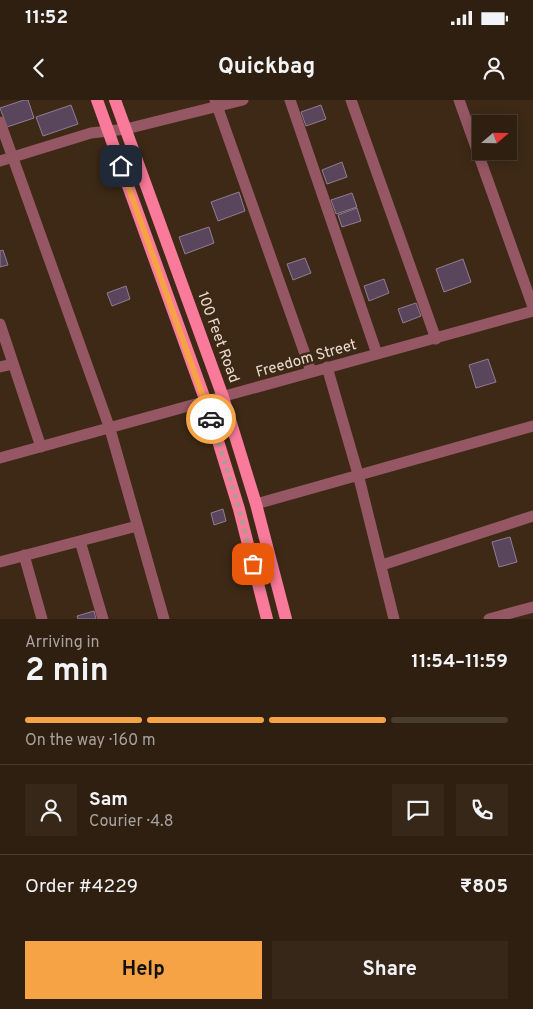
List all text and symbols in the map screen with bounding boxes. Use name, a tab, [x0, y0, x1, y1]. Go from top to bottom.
text: 11:52	[25, 6, 68, 30]
icon: back	[25, 54, 53, 82]
text: Quickbag	[218, 54, 315, 81]
icon: person	[480, 54, 508, 82]
north arrow	[472, 115, 518, 160]
map controls	[472, 115, 517, 160]
pin	[100, 145, 142, 187]
icon: home	[107, 152, 135, 180]
street label: 100 Feet Road	[192, 289, 243, 386]
street label: Freedom Street	[254, 336, 359, 383]
courier	[186, 394, 236, 444]
icon: car	[197, 405, 225, 433]
pin	[232, 543, 274, 585]
icon: bag	[239, 550, 267, 578]
text: Arriving in	[25, 633, 100, 653]
text: 11:54–11:59	[411, 650, 508, 674]
text: 2 min	[25, 652, 109, 692]
text: On the way · 160 m	[25, 731, 156, 751]
button: person	[25, 784, 77, 836]
button: chat	[392, 784, 444, 836]
button: phone	[456, 784, 508, 836]
text: Sam	[89, 788, 128, 812]
text: Courier · 4.8	[89, 812, 173, 832]
text: Order #4229	[25, 875, 138, 899]
text: ₹805	[460, 875, 508, 899]
button: Help	[25, 941, 262, 999]
button: Share	[272, 941, 508, 999]

